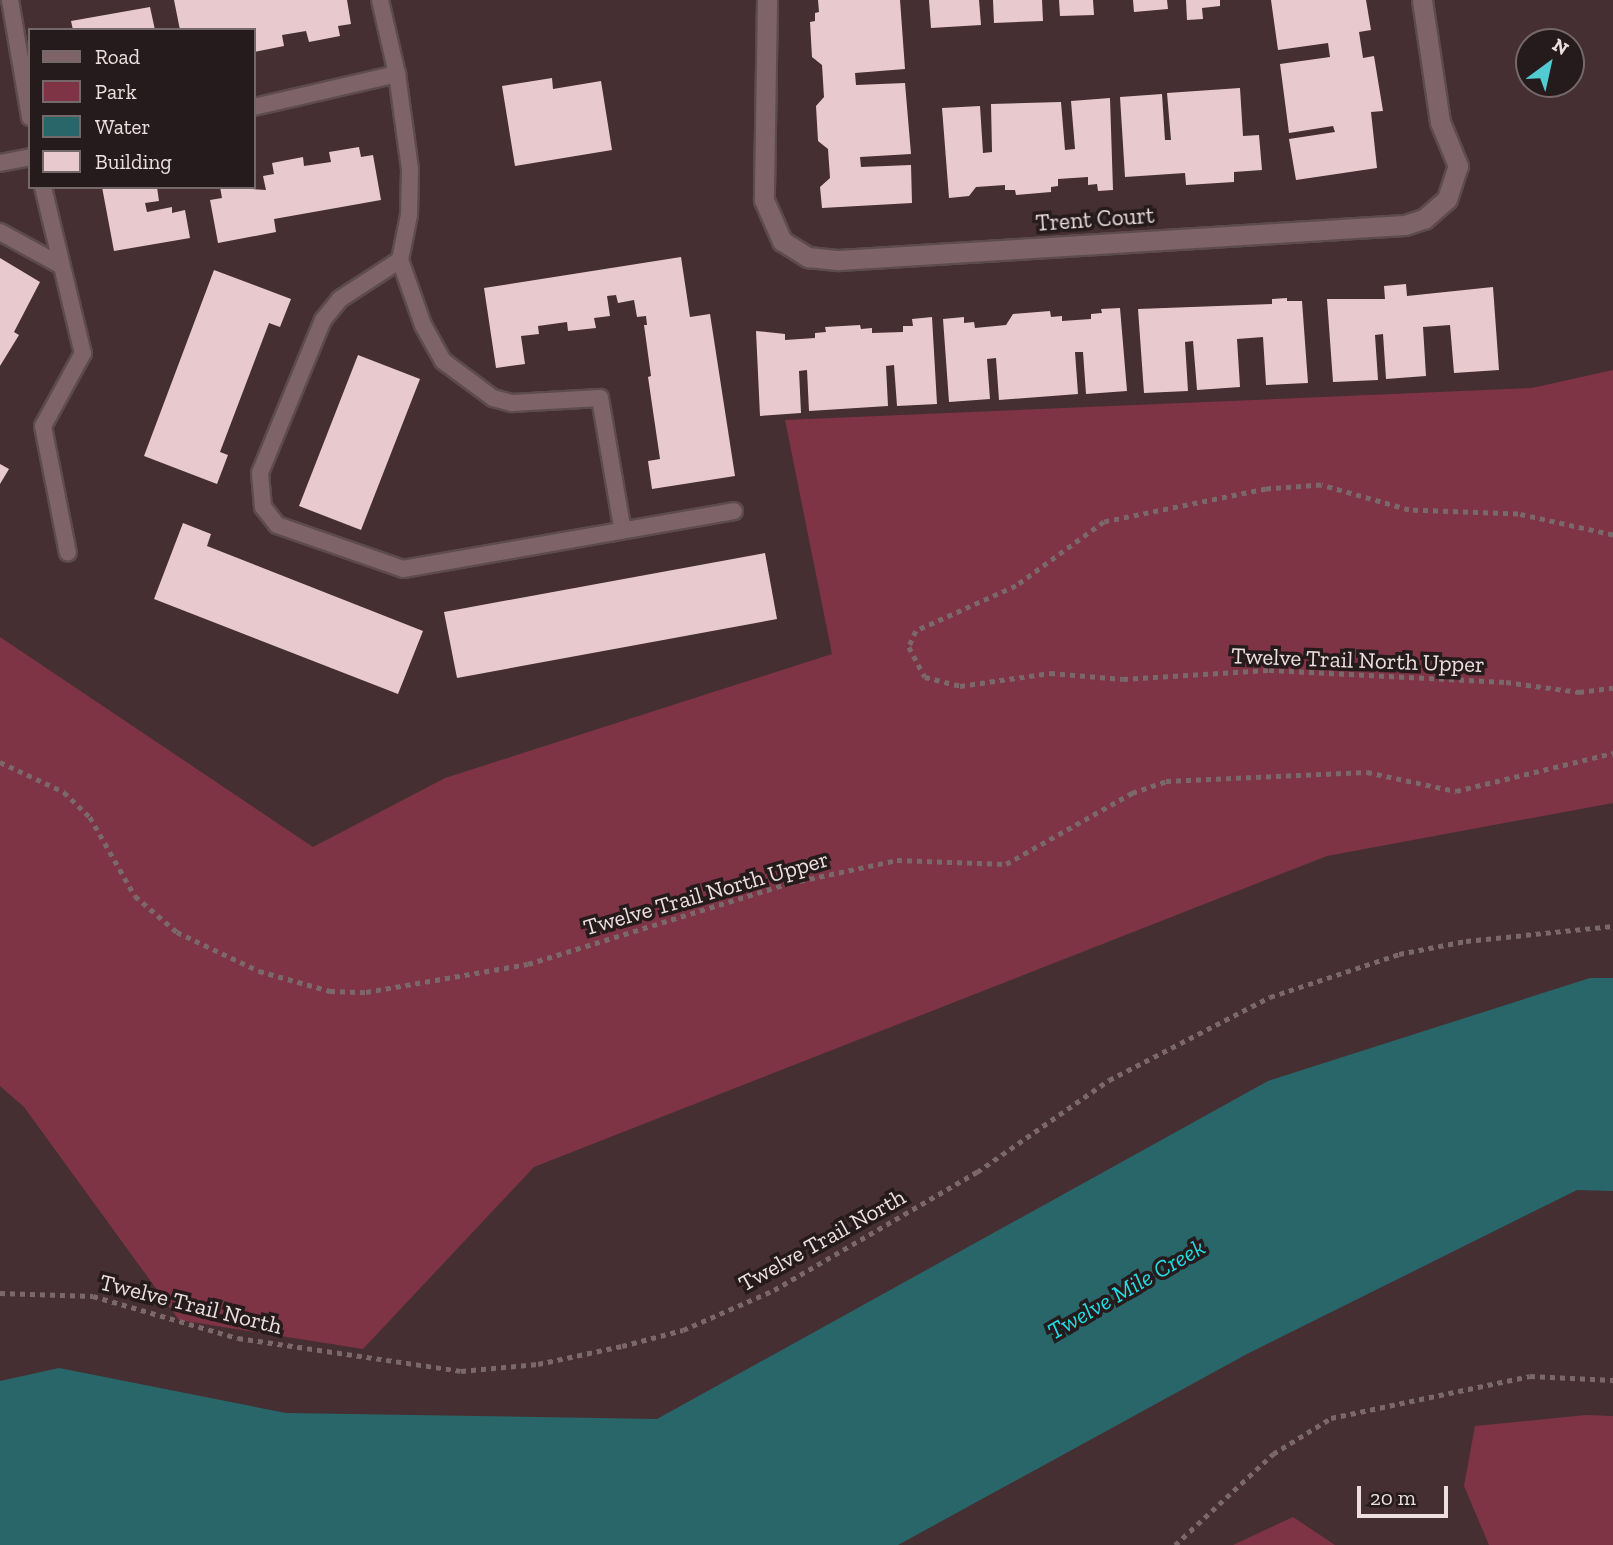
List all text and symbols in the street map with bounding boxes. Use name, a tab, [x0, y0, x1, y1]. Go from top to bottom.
legend	[28, 28, 256, 189]
north arrow	[1515, 28, 1585, 98]
text: N	[1548, 33, 1573, 60]
text: Road	[95, 44, 140, 69]
text: Park	[95, 79, 137, 104]
text: Water	[95, 114, 150, 139]
text: Building	[95, 149, 172, 174]
street label: Trent Court	[1035, 201, 1155, 237]
street label: Twelve Trail North Upper	[1231, 642, 1485, 678]
street label: Twelve Trail North Upper	[580, 845, 832, 941]
street label: Twelve Trail North	[734, 1183, 910, 1297]
water label: Twelve Mile Creek	[1042, 1232, 1210, 1346]
street label: Twelve Trail North	[97, 1268, 285, 1340]
scale bar	[1361, 1472, 1452, 1516]
text: 20 m	[1370, 1485, 1416, 1510]

